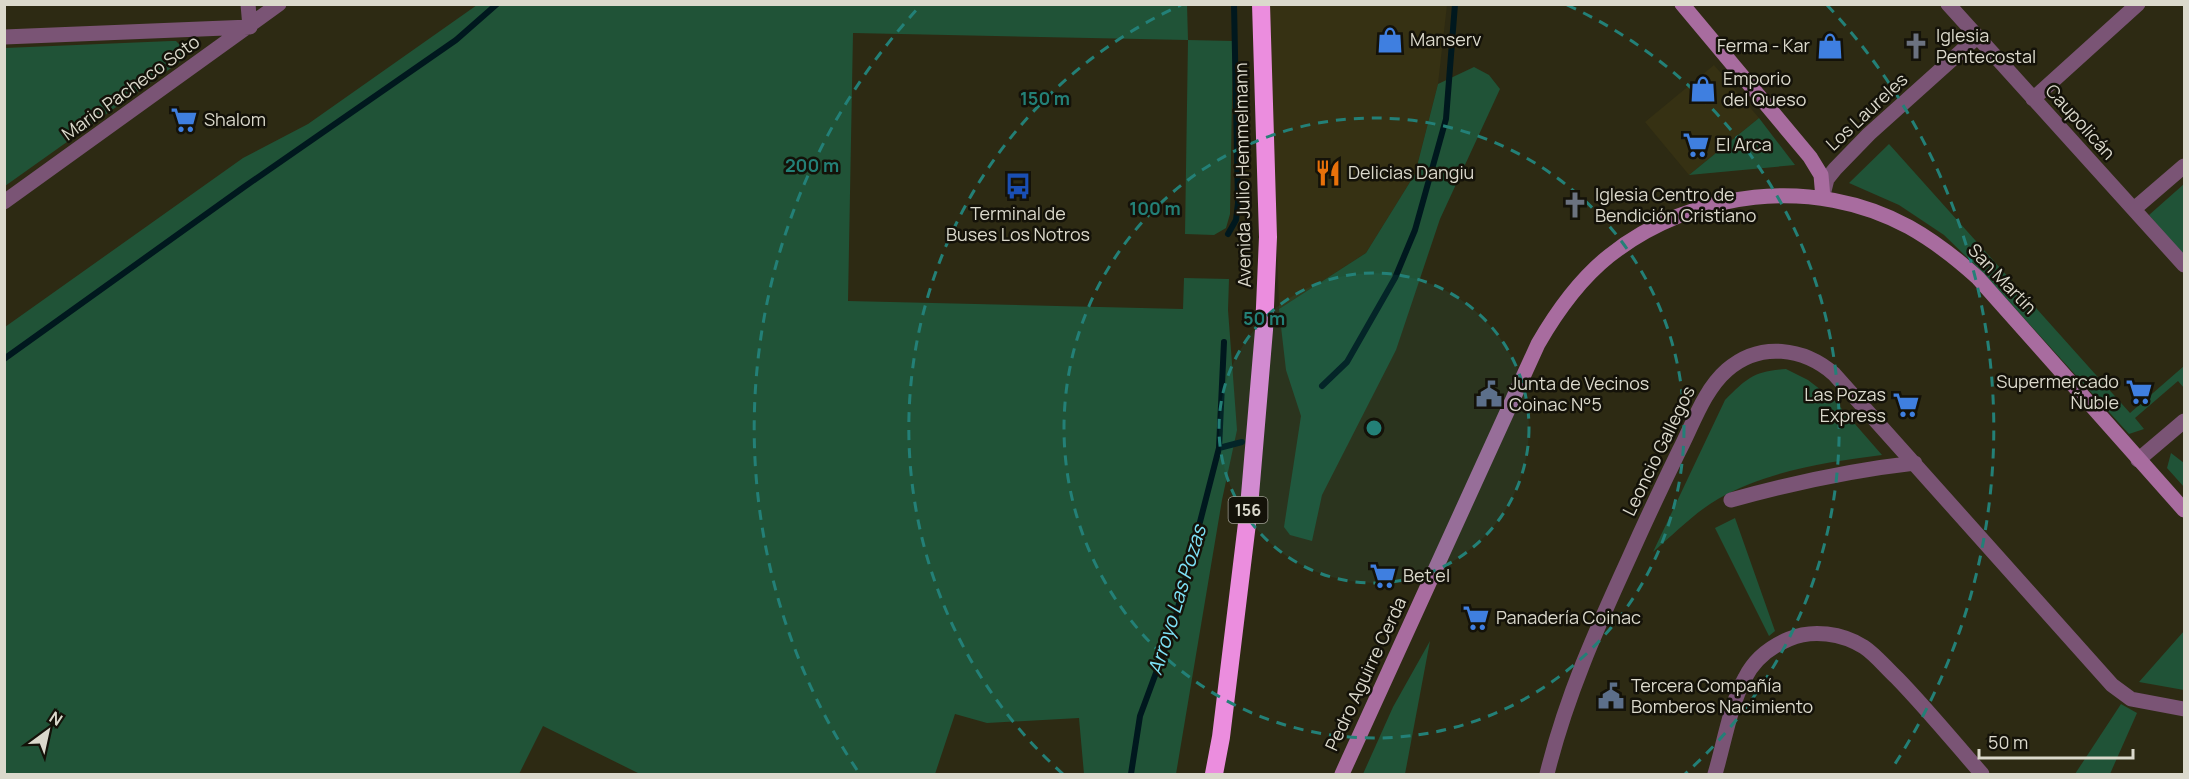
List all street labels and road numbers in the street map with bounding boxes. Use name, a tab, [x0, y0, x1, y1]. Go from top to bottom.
street label: Mario Pacheco Soto	[57, 29, 204, 145]
street label: Avenida Julio Hemmelmann	[1228, 62, 1256, 288]
street label: Los Laureles	[1820, 67, 1912, 155]
street label: Caupolicán	[2040, 78, 2121, 164]
street label: San Martín	[1963, 238, 2042, 319]
street label: Leoncio Gallegos	[1616, 382, 1700, 519]
road number: 156	[1228, 497, 1268, 523]
street label: Pedro Aguirre Cerda	[1319, 593, 1411, 754]

